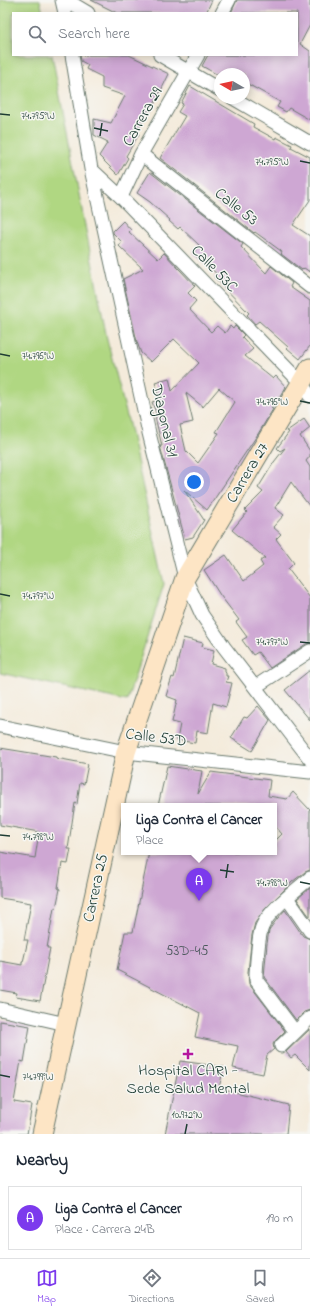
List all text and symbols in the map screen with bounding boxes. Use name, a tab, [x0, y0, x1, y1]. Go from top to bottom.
search box	[12, 12, 298, 56]
icon: search	[26, 23, 48, 45]
text: Search here	[58, 23, 130, 45]
north arrow	[214, 68, 250, 104]
street label: Carrera 29	[117, 83, 169, 151]
text: 74.795°W	[21, 109, 55, 124]
text: 74.795°W	[255, 155, 289, 170]
street label: Calle 53	[209, 182, 263, 232]
street label: Calle 53C	[185, 240, 243, 299]
text: 74.796°W	[22, 349, 54, 364]
street label: Diagonal 31	[144, 381, 184, 460]
text: 74.796°W	[256, 395, 288, 410]
street label: Carrera 27	[221, 438, 276, 508]
your location	[184, 472, 204, 492]
text: 74.797°W	[22, 589, 54, 604]
text: 74.797°W	[256, 635, 288, 650]
street label: Calle 53D	[124, 722, 188, 754]
popup	[121, 803, 277, 855]
text: Liga Contra el Cancer	[136, 809, 262, 831]
text: 74.798°W	[22, 830, 54, 845]
text: Place	[136, 831, 163, 850]
street label: Carrera 25	[77, 852, 115, 924]
pin: A	[186, 868, 212, 901]
text: 74.798°W	[256, 876, 288, 891]
house number: 53D-45	[165, 941, 209, 962]
marker: Hospital CARI - Sede Salud Mental	[182, 1048, 194, 1060]
place label: Hospital CARI - Sede Salud Mental	[127, 1059, 250, 1101]
text: 74.799°W	[23, 1070, 54, 1085]
text: 10.972°N	[171, 1108, 203, 1123]
text: Nearby	[16, 1148, 68, 1173]
text: Liga Contra el Cancer	[55, 1198, 182, 1220]
text: A	[26, 1209, 34, 1228]
text: 190 m	[266, 1209, 293, 1228]
text: Place · Carrera 24B	[55, 1220, 155, 1239]
tab: Map	[36, 1267, 58, 1307]
tab: Directions	[129, 1267, 174, 1307]
tab: Saved	[246, 1267, 274, 1307]

